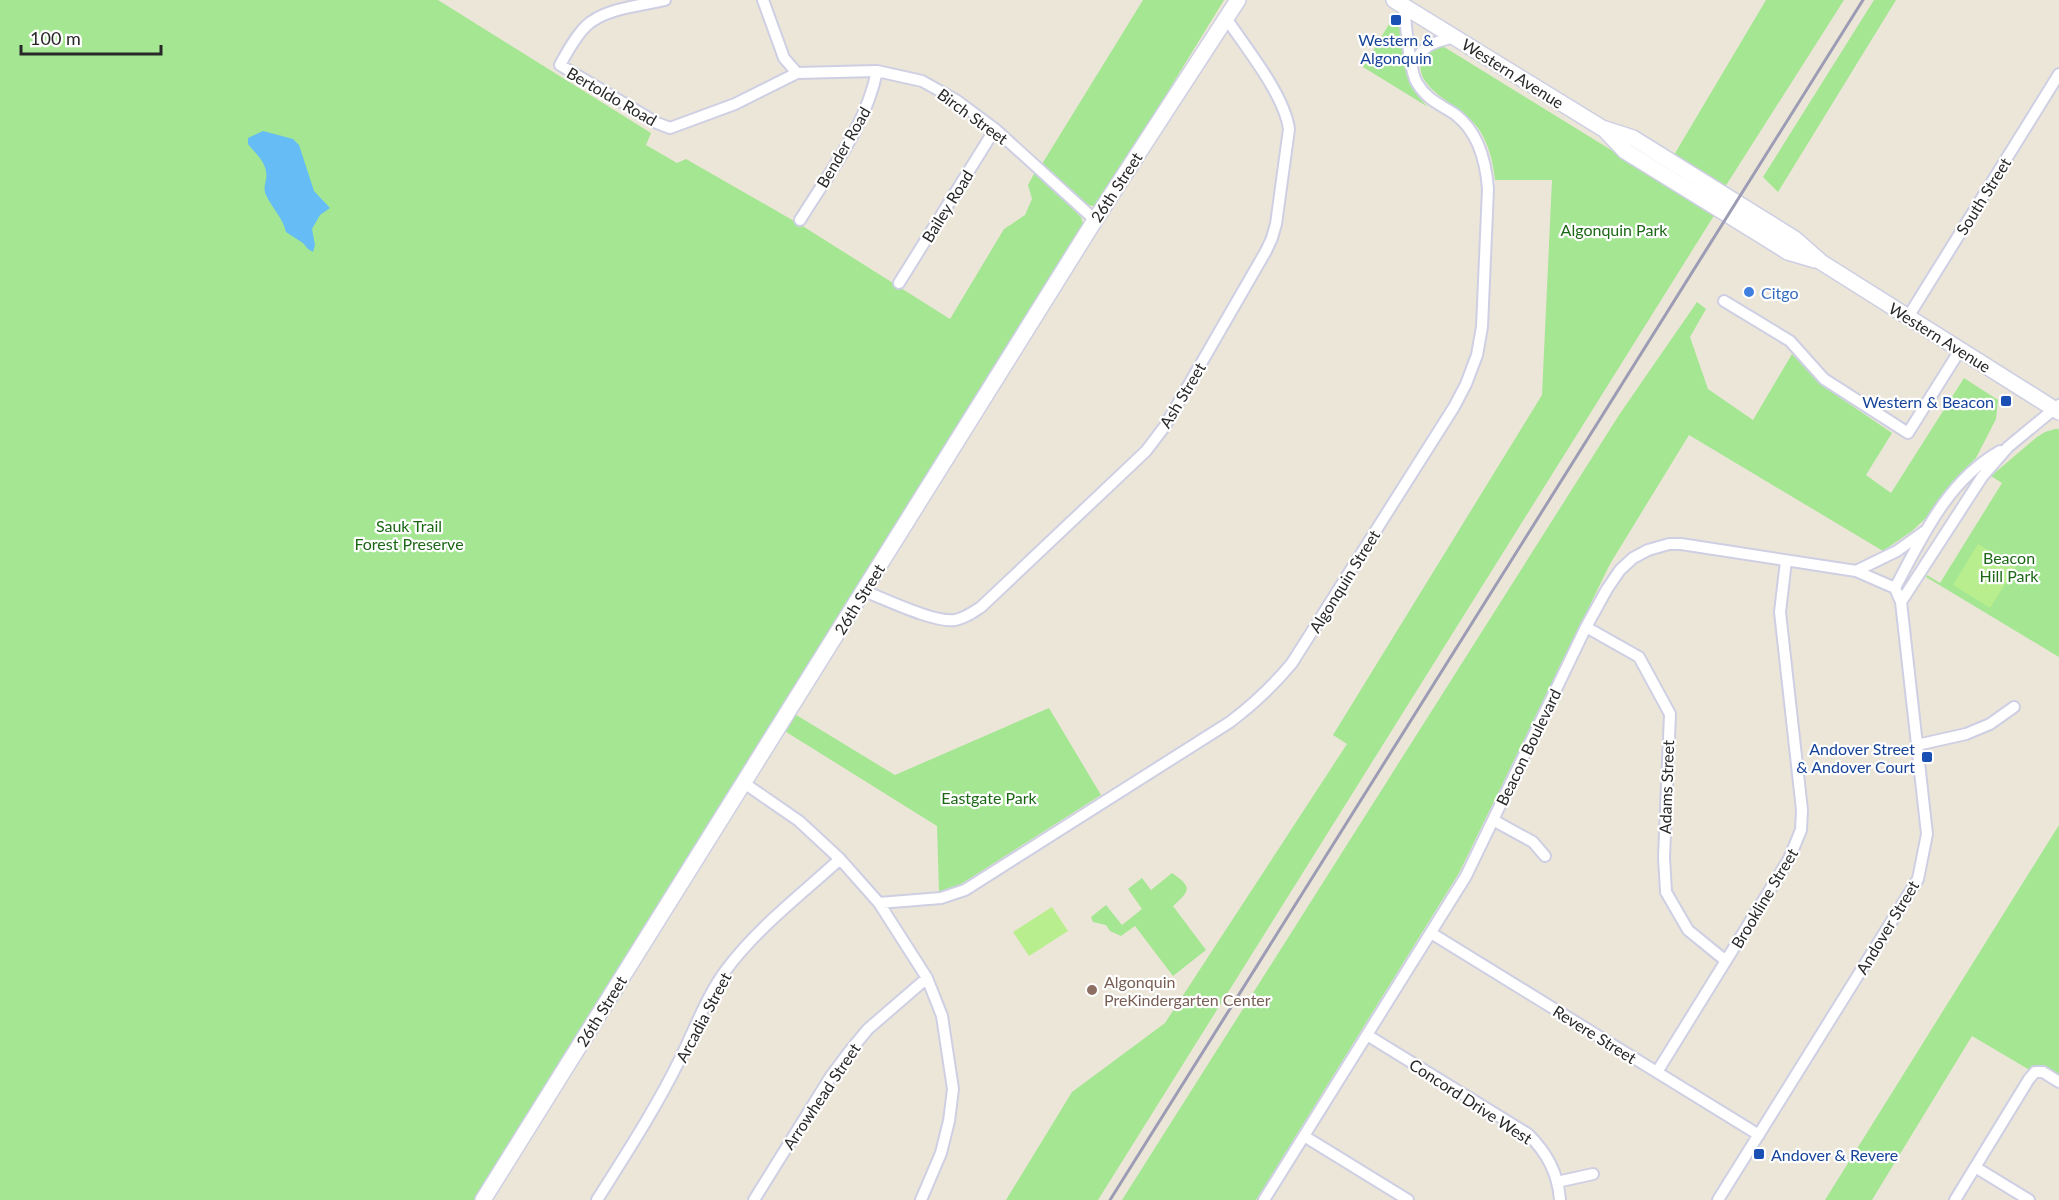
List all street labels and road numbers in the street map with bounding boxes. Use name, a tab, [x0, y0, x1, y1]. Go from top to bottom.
street label: Western Avenue	[1459, 34, 1567, 112]
street label: Bertoldo Road	[564, 63, 660, 129]
street label: Birch Street	[934, 84, 1012, 148]
street label: Bender Road	[812, 103, 874, 191]
street label: 26th Street	[1086, 148, 1146, 225]
street label: South Street	[1952, 154, 2014, 238]
street label: Bailey Road	[917, 166, 977, 246]
street label: Western Avenue	[1886, 298, 1994, 376]
street label: Ash Street	[1155, 359, 1209, 431]
street label: Algonquin Street	[1305, 526, 1383, 636]
street label: 26th Street	[830, 560, 888, 638]
street label: Beacon Boulevard	[1492, 686, 1564, 808]
street label: Adams Street	[1655, 739, 1677, 834]
street label: Brookline Street	[1727, 844, 1801, 951]
street label: Andover Street	[1852, 877, 1923, 977]
street label: Arcadia Street	[671, 969, 735, 1065]
street label: 26th Street	[572, 972, 630, 1050]
street label: Revere Street	[1550, 1001, 1640, 1067]
street label: Arrowhead Street	[778, 1039, 864, 1153]
street label: Concord Drive West	[1406, 1054, 1536, 1148]

